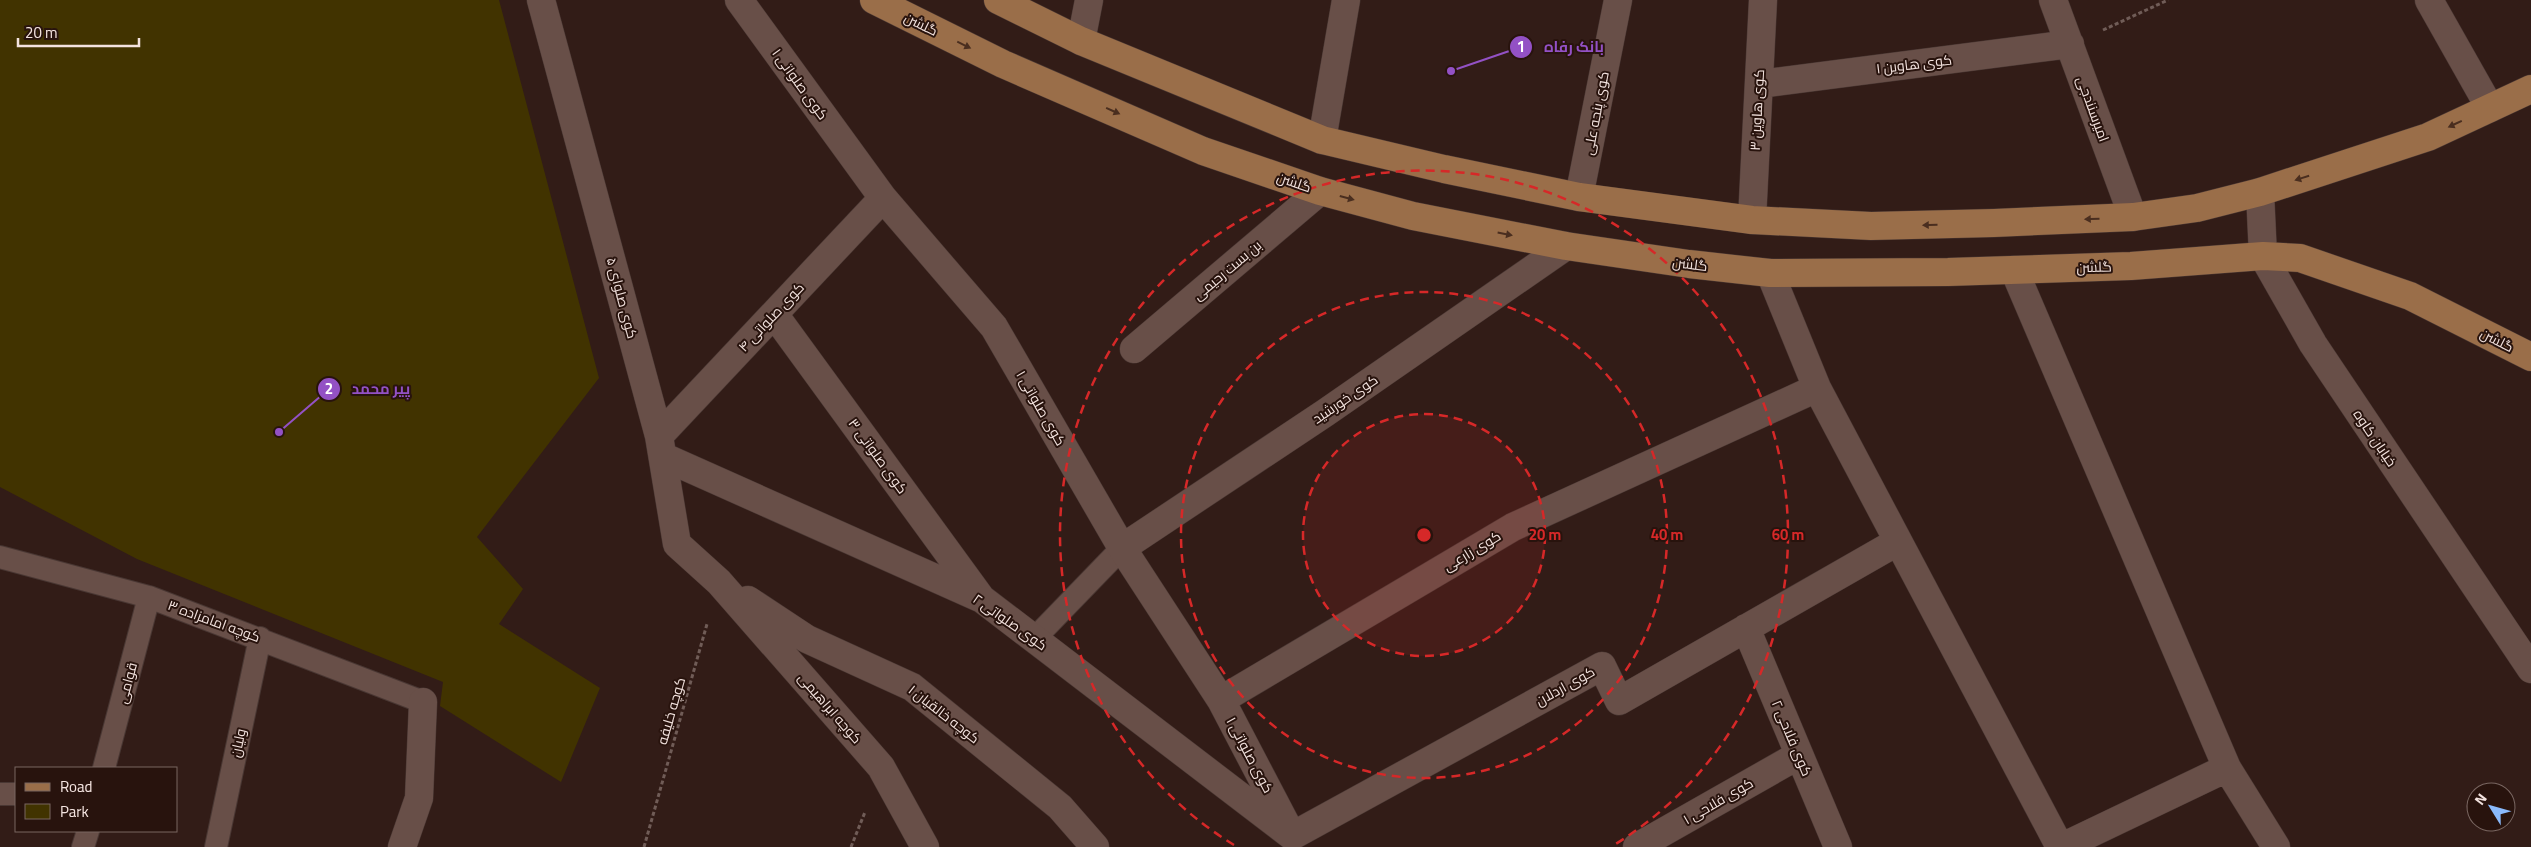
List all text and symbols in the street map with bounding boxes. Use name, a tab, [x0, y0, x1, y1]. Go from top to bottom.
street label: گلشن	[899, 5, 943, 43]
scale bar	[18, 15, 139, 47]
text: 20 m	[25, 18, 58, 47]
callout: بانک رفاه	[1509, 32, 1614, 62]
text: 1	[1517, 32, 1525, 61]
text: بانک رفاه	[1544, 32, 1604, 61]
one-way arrow	[957, 41, 971, 49]
street label: کوی صلواتی ۱	[765, 43, 835, 125]
street label: کوی هاوین ۱	[1875, 46, 1953, 82]
street label: کوی پنجه علی	[1575, 69, 1617, 157]
street label: کوی هاوین ۳	[1742, 69, 1772, 151]
street label: امیرسنندجی	[2069, 72, 2117, 146]
one-way arrow	[1106, 108, 1120, 116]
one-way arrow	[2448, 121, 2462, 129]
street label: گلشن	[1273, 164, 1315, 200]
one-way arrow	[2294, 174, 2309, 182]
one-way arrow	[1339, 195, 1354, 203]
one-way arrow	[2084, 215, 2100, 223]
one-way arrow	[1921, 221, 1937, 229]
one-way arrow	[1498, 231, 1514, 239]
street label: بن بست رحیمی	[1186, 233, 1268, 307]
street label: گلشن	[1671, 249, 1709, 279]
street label: گلشن	[2076, 253, 2112, 281]
street label: کوی صلوای ۵	[599, 254, 645, 342]
street label: کوی صلواتی ۴	[731, 276, 811, 358]
street label: گلشن	[2475, 320, 2519, 360]
street label: کوی صلواتی ۱	[1009, 365, 1073, 451]
street label: کوی خورشید	[1307, 367, 1383, 431]
callout: پیر محمد	[317, 374, 420, 404]
text: 2	[325, 374, 333, 403]
text: پیر محمد	[352, 374, 411, 403]
street label: خیابان کاوه	[2346, 404, 2404, 472]
street label: کوی صلواتی ۳	[841, 412, 915, 500]
text: 20 m	[1529, 520, 1561, 549]
text: 40 m	[1651, 520, 1683, 549]
text: 60 m	[1772, 520, 1804, 549]
street label: کوی زارعی	[1438, 523, 1506, 579]
centre of rings	[1415, 526, 1433, 544]
street label: کوی صلواتی ۲	[967, 586, 1053, 658]
street label: کوچه امامزاده ۳	[164, 592, 264, 650]
street label: قوامی	[109, 659, 145, 707]
street label: کوی اردلان	[1530, 659, 1600, 713]
street label: کوچه ابراهیمی	[791, 666, 869, 750]
street label: کوچه خلیفه	[649, 674, 693, 748]
street label: کوچه خالقیان ۱	[902, 677, 986, 751]
street label: کوی فلاحی ۲	[1764, 696, 1820, 780]
street label: کوی صلواتی ۱	[1219, 712, 1281, 798]
street label: ولیان	[222, 726, 254, 760]
legend	[15, 767, 178, 832]
street label: کوی فلاحی ۱	[1678, 770, 1758, 832]
text: Road	[60, 772, 93, 801]
north arrow	[2466, 782, 2516, 832]
text: N	[2467, 788, 2494, 811]
text: Park	[60, 797, 89, 826]

